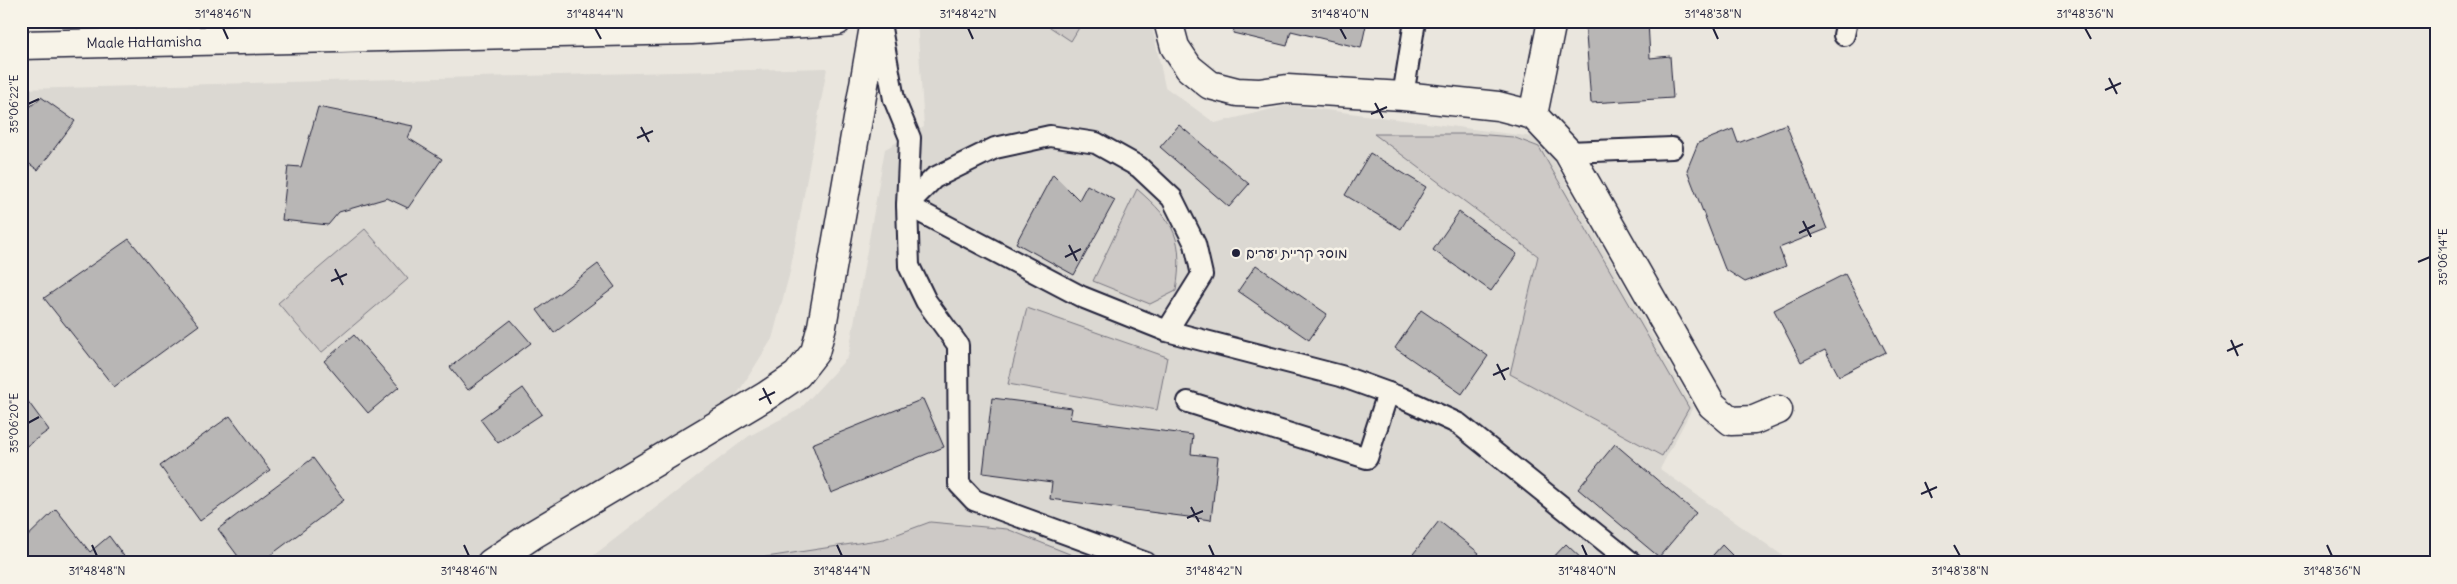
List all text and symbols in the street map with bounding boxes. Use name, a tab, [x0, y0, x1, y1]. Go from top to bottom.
text: 31°48'46"N	[194, 6, 252, 21]
text: 31°48'44"N	[566, 6, 624, 21]
text: 31°48'42"N	[940, 6, 996, 21]
text: 31°48'40"N	[1311, 6, 1369, 21]
text: 31°48'38"N	[1684, 6, 1742, 21]
text: 31°48'36"N	[2056, 6, 2114, 21]
street label: Maale HaHamisha	[86, 32, 202, 52]
text: 35°06'22"E	[6, 74, 21, 134]
text: 35°06'14"E	[2435, 228, 2450, 286]
place label: מוסד קריית יערים	[1246, 244, 1347, 262]
marker: מוסד קריית יערים	[1230, 247, 1242, 259]
text: 35°06'20"E	[6, 393, 21, 453]
text: 31°48'48"N	[68, 563, 126, 578]
text: 31°48'46"N	[440, 563, 498, 578]
text: 31°48'44"N	[813, 563, 871, 578]
text: 31°48'42"N	[1186, 563, 1242, 578]
text: 31°48'40"N	[1558, 563, 1616, 578]
text: 31°48'38"N	[1931, 563, 1989, 578]
text: 31°48'36"N	[2303, 563, 2361, 578]

